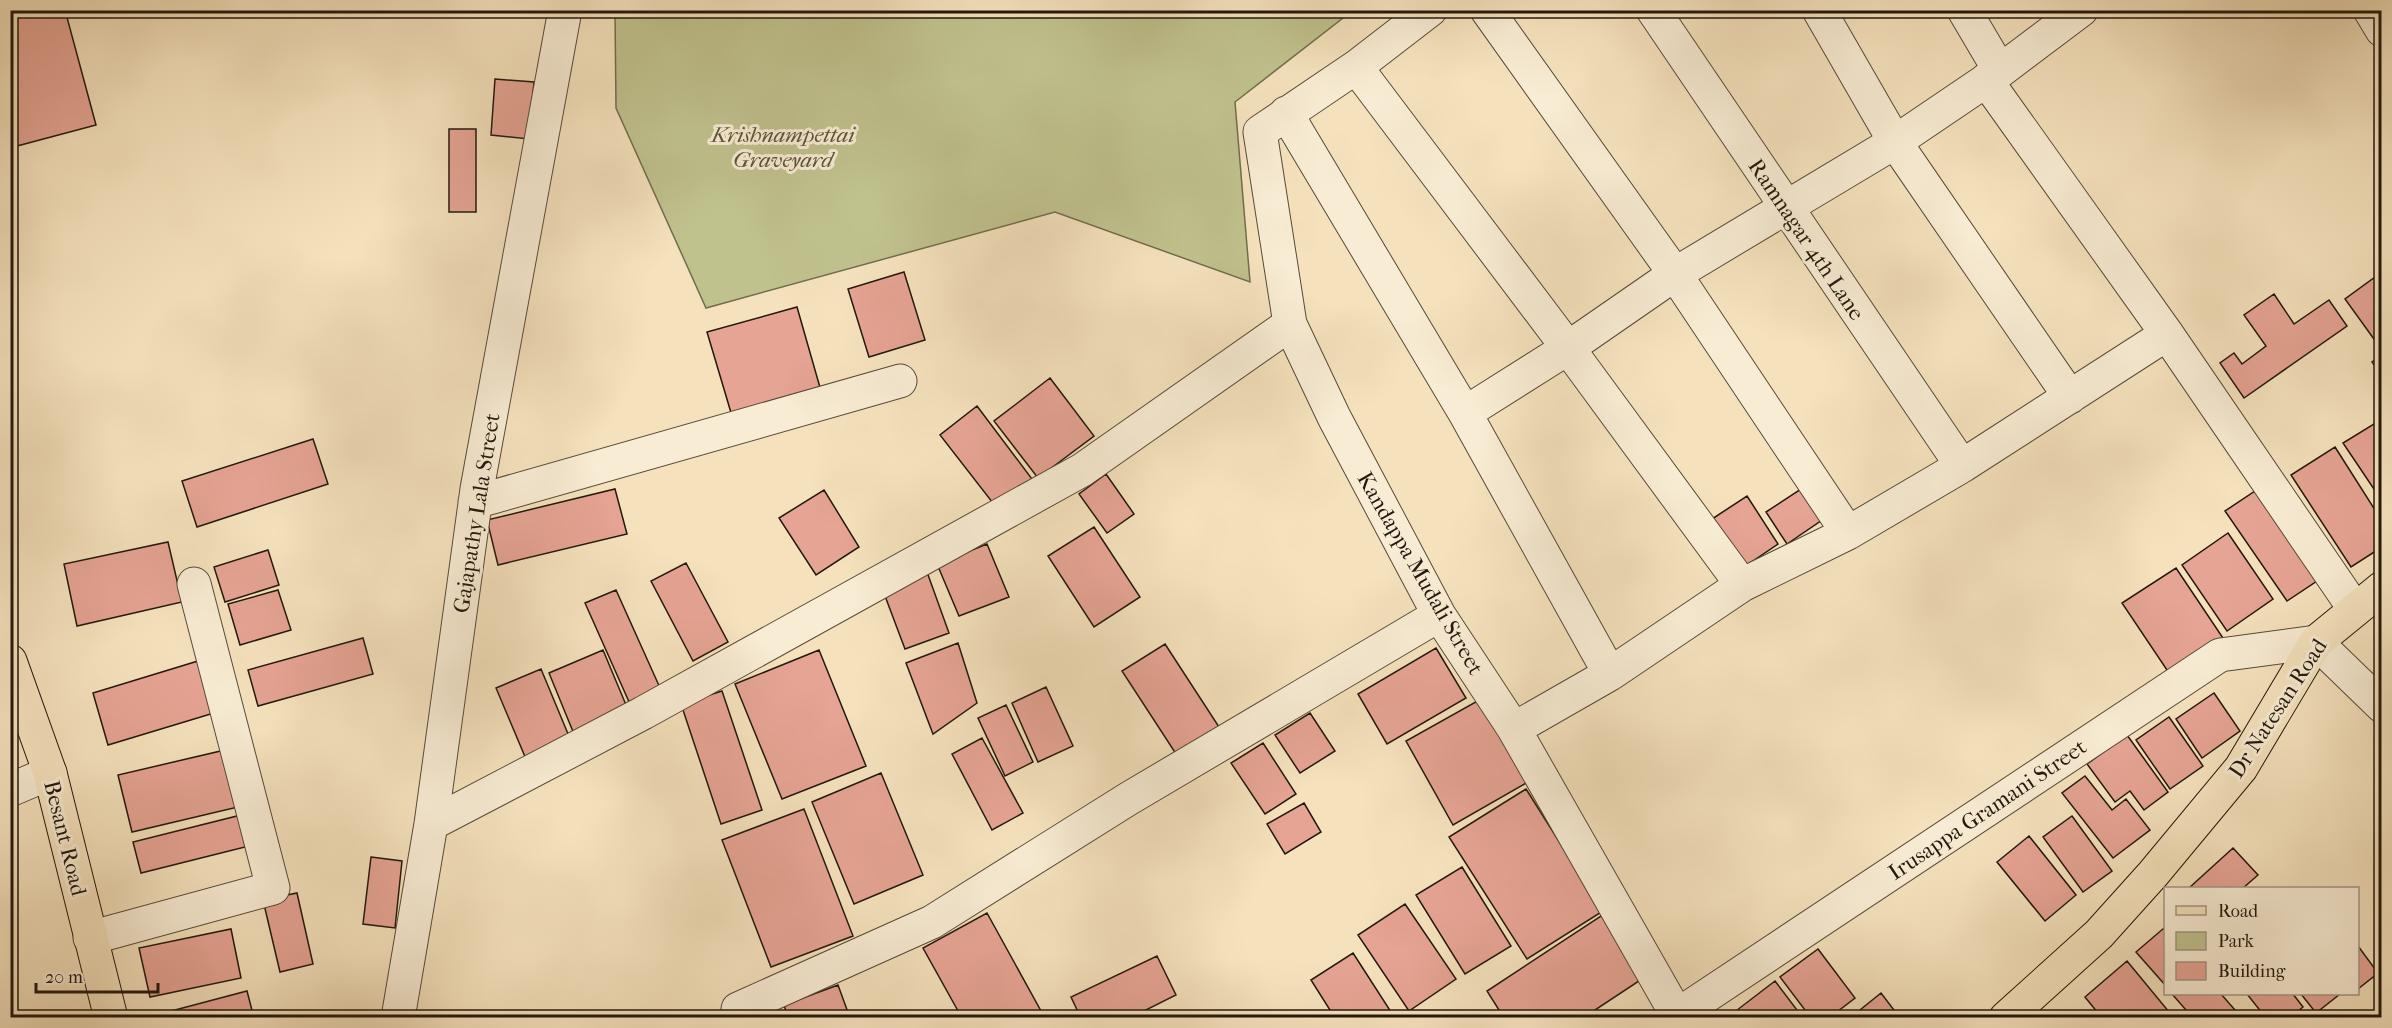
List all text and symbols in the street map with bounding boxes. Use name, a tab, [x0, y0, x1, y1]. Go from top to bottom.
park label: Krishnampettai Graveyard	[710, 122, 856, 173]
street label: Ramnagar 4th Lane	[1743, 154, 1870, 325]
street label: Gajapathy Lala Street	[448, 411, 506, 615]
street label: Kandappa Mudali Street	[1351, 468, 1489, 680]
street label: Dr Natesan Road	[2223, 633, 2333, 783]
street label: Irusappa Gramani Street	[1884, 734, 2092, 886]
street label: Besant Road	[38, 778, 92, 899]
legend	[2164, 887, 2359, 995]
text: Road	[2218, 901, 2258, 922]
text: Park	[2218, 931, 2255, 952]
scale bar	[36, 956, 158, 994]
text: Building	[2218, 961, 2286, 982]
text: 20 m	[45, 967, 83, 988]

